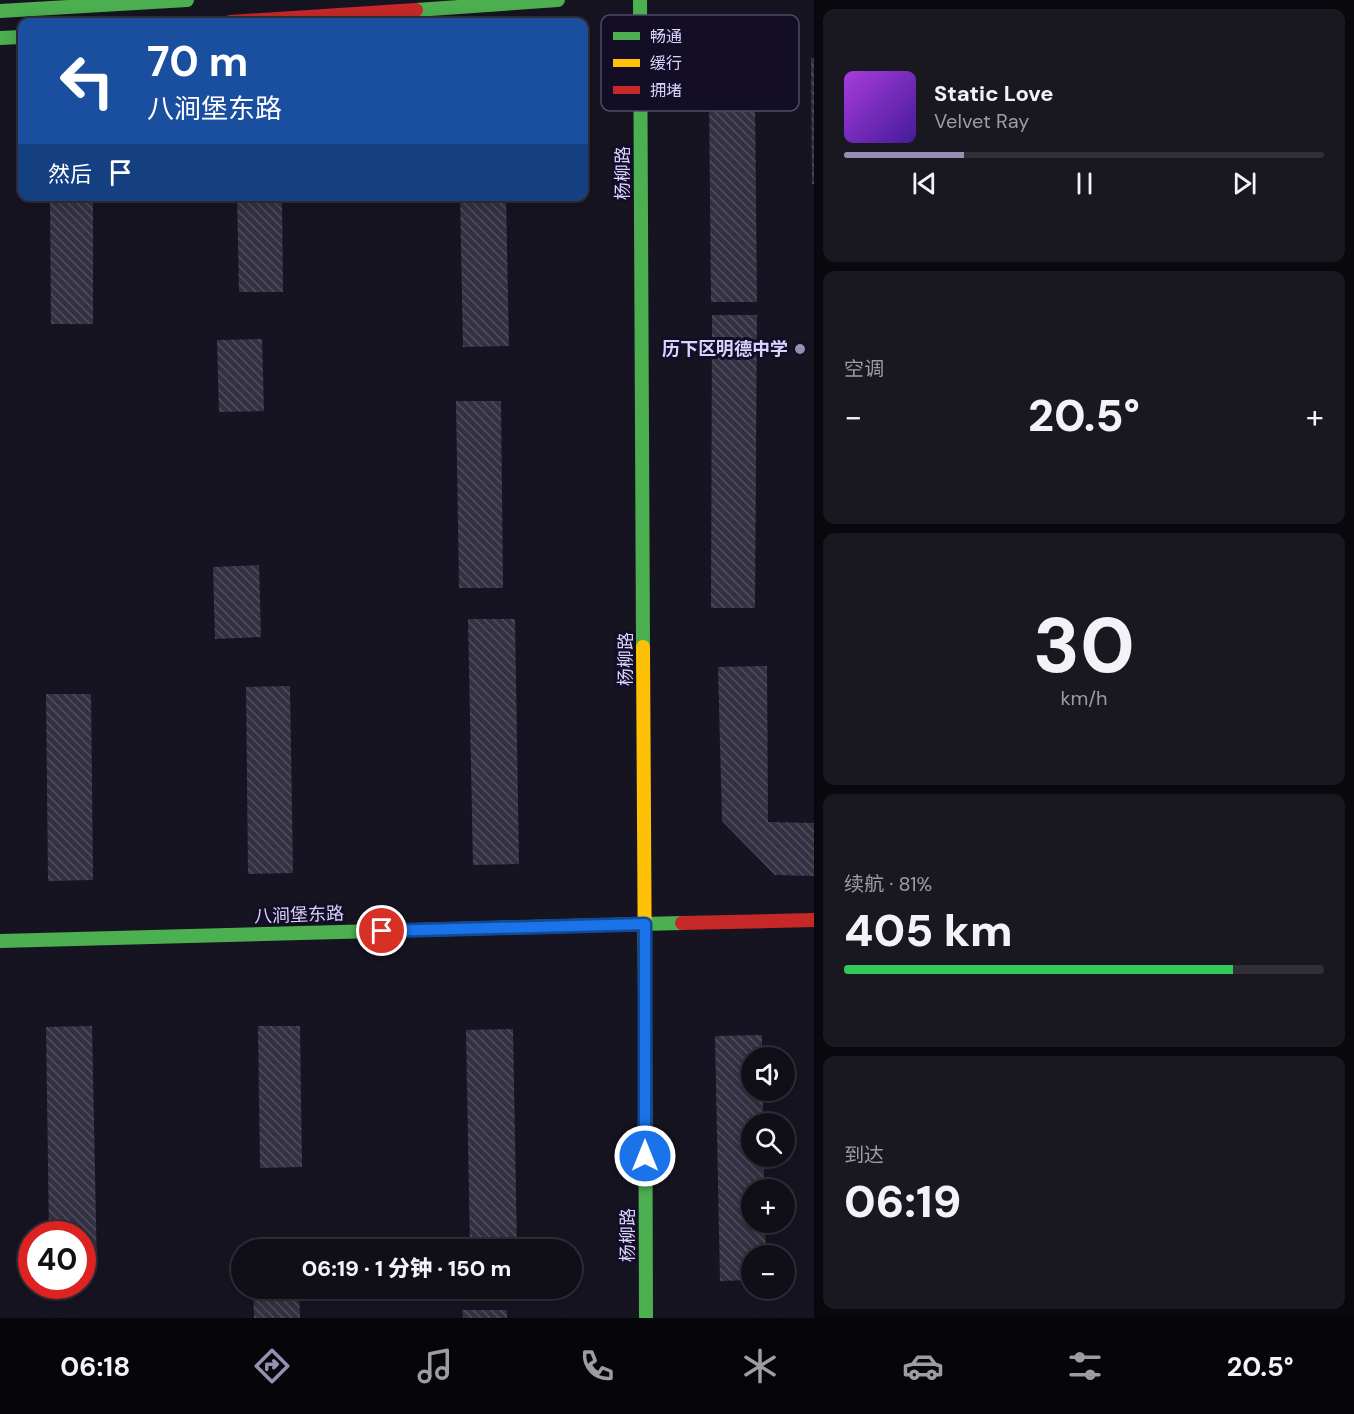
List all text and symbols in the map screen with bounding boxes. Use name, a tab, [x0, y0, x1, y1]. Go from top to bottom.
legend	[601, 15, 799, 111]
text: 畅通	[650, 26, 682, 47]
text: 70 m	[147, 34, 248, 89]
icon: left	[48, 42, 126, 120]
text: 缓行	[650, 53, 682, 74]
text: Static Love	[934, 79, 1054, 108]
text: 拥堵	[650, 80, 682, 101]
text: 八涧堡东路	[147, 91, 282, 126]
text: Velvet Ray	[934, 108, 1029, 134]
street label: 杨柳路	[611, 146, 635, 200]
icon: arrive	[104, 156, 137, 189]
text: 然后	[48, 160, 92, 189]
icon: previous	[908, 167, 941, 200]
icon: pause	[1068, 167, 1101, 200]
icon: next	[1228, 167, 1261, 200]
place label: 历下区明德中学	[662, 337, 788, 361]
marker: 历下区明德中学	[793, 342, 807, 356]
text: 空调	[844, 356, 884, 382]
text: 20.5°	[1028, 386, 1140, 445]
text: −	[844, 395, 862, 438]
text: +	[1306, 395, 1324, 438]
text: 30	[1033, 595, 1135, 696]
street label: 杨柳路	[614, 632, 638, 686]
text: km/h	[1060, 685, 1108, 711]
text: 续航 · 81%	[844, 871, 932, 897]
street label: 八涧堡东路	[254, 901, 344, 929]
text: 405 km	[844, 901, 1013, 960]
pin	[356, 905, 407, 956]
icon: arrive	[365, 914, 398, 947]
map controls	[741, 1047, 795, 1299]
button: sound	[741, 1047, 795, 1101]
button: search	[741, 1113, 795, 1167]
position arrow	[613, 1124, 677, 1188]
text: 到达	[844, 1142, 884, 1168]
text: 06:19	[844, 1172, 961, 1231]
button: +	[741, 1179, 795, 1233]
street label: 杨柳路	[616, 1208, 640, 1262]
speed limit sign: 40	[18, 1221, 96, 1299]
button: −	[741, 1245, 795, 1299]
text: 06:19 · 1 分钟 · 150 m	[302, 1254, 511, 1283]
icon: directions	[251, 1345, 293, 1387]
icon: music	[414, 1345, 456, 1387]
icon: phone	[576, 1345, 618, 1387]
icon: climate	[739, 1345, 781, 1387]
icon: car	[902, 1345, 944, 1387]
icon: filters	[1064, 1345, 1106, 1387]
text: 06:18	[60, 1349, 130, 1384]
text: 20.5°	[1227, 1349, 1294, 1384]

